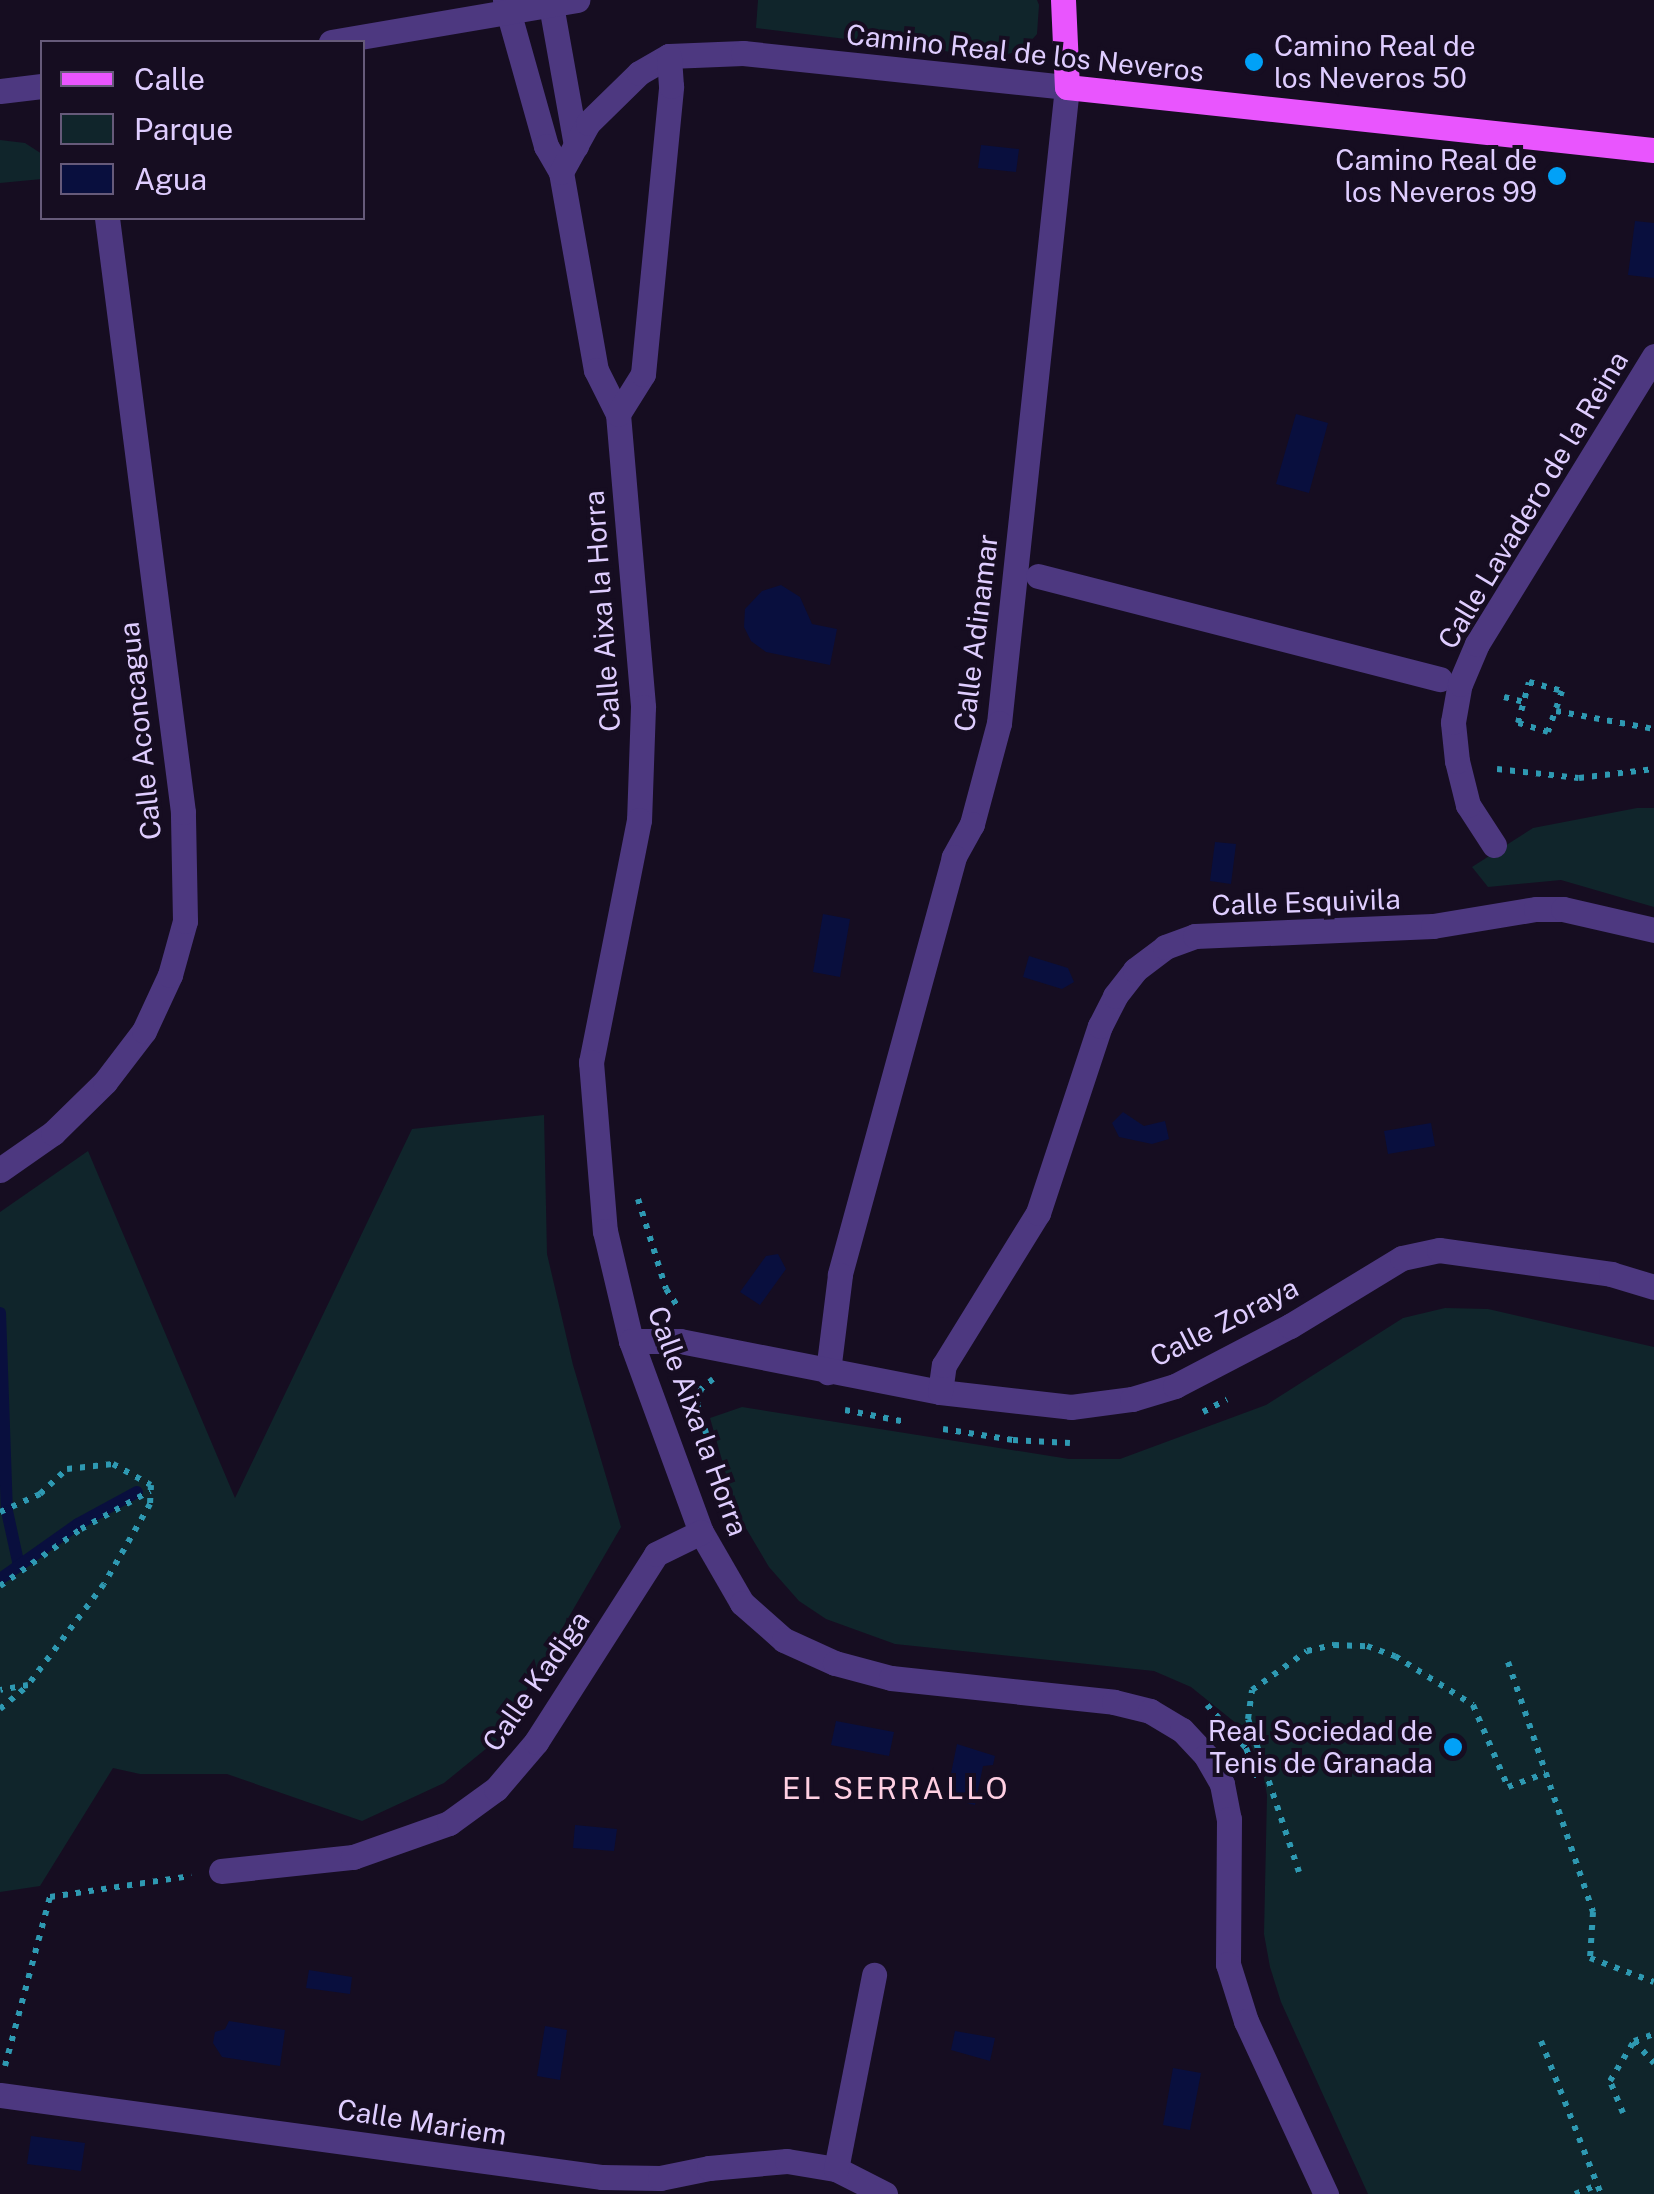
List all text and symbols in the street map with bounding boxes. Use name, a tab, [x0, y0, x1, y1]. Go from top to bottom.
street label: Camino Real de los Neveros	[844, 17, 1206, 89]
place label: Camino Real de los Neveros 50	[1274, 29, 1476, 95]
legend	[40, 40, 365, 220]
marker: Camino Real de los Neveros 50	[1243, 51, 1265, 73]
text: Calle	[134, 61, 205, 97]
text: Parque	[134, 111, 233, 147]
place label: Camino Real de los Neveros 99	[1335, 143, 1537, 209]
text: Agua	[134, 161, 207, 197]
marker: Camino Real de los Neveros 99	[1546, 165, 1568, 187]
street label: Calle Lavadero de la Reina	[1431, 345, 1635, 655]
street label: Calle Aixa la Horra	[577, 489, 627, 733]
street label: Calle Adinamar	[947, 532, 1005, 734]
street label: Calle Aconcagua	[112, 620, 168, 842]
street label: Calle Esquivila	[1211, 882, 1401, 922]
street label: Calle Zoraya	[1144, 1270, 1304, 1374]
street label: Calle Aixa la Horra	[641, 1302, 755, 1540]
street label: Calle Kadiga	[475, 1604, 597, 1758]
place label: Real Sociedad de Tenis de Granada	[1207, 1714, 1433, 1780]
marker: Real Sociedad de Tenis de Granada	[1442, 1736, 1464, 1758]
district label: EL SERRALLO	[782, 1770, 1010, 1806]
street label: Calle Mariem	[335, 2092, 509, 2152]

